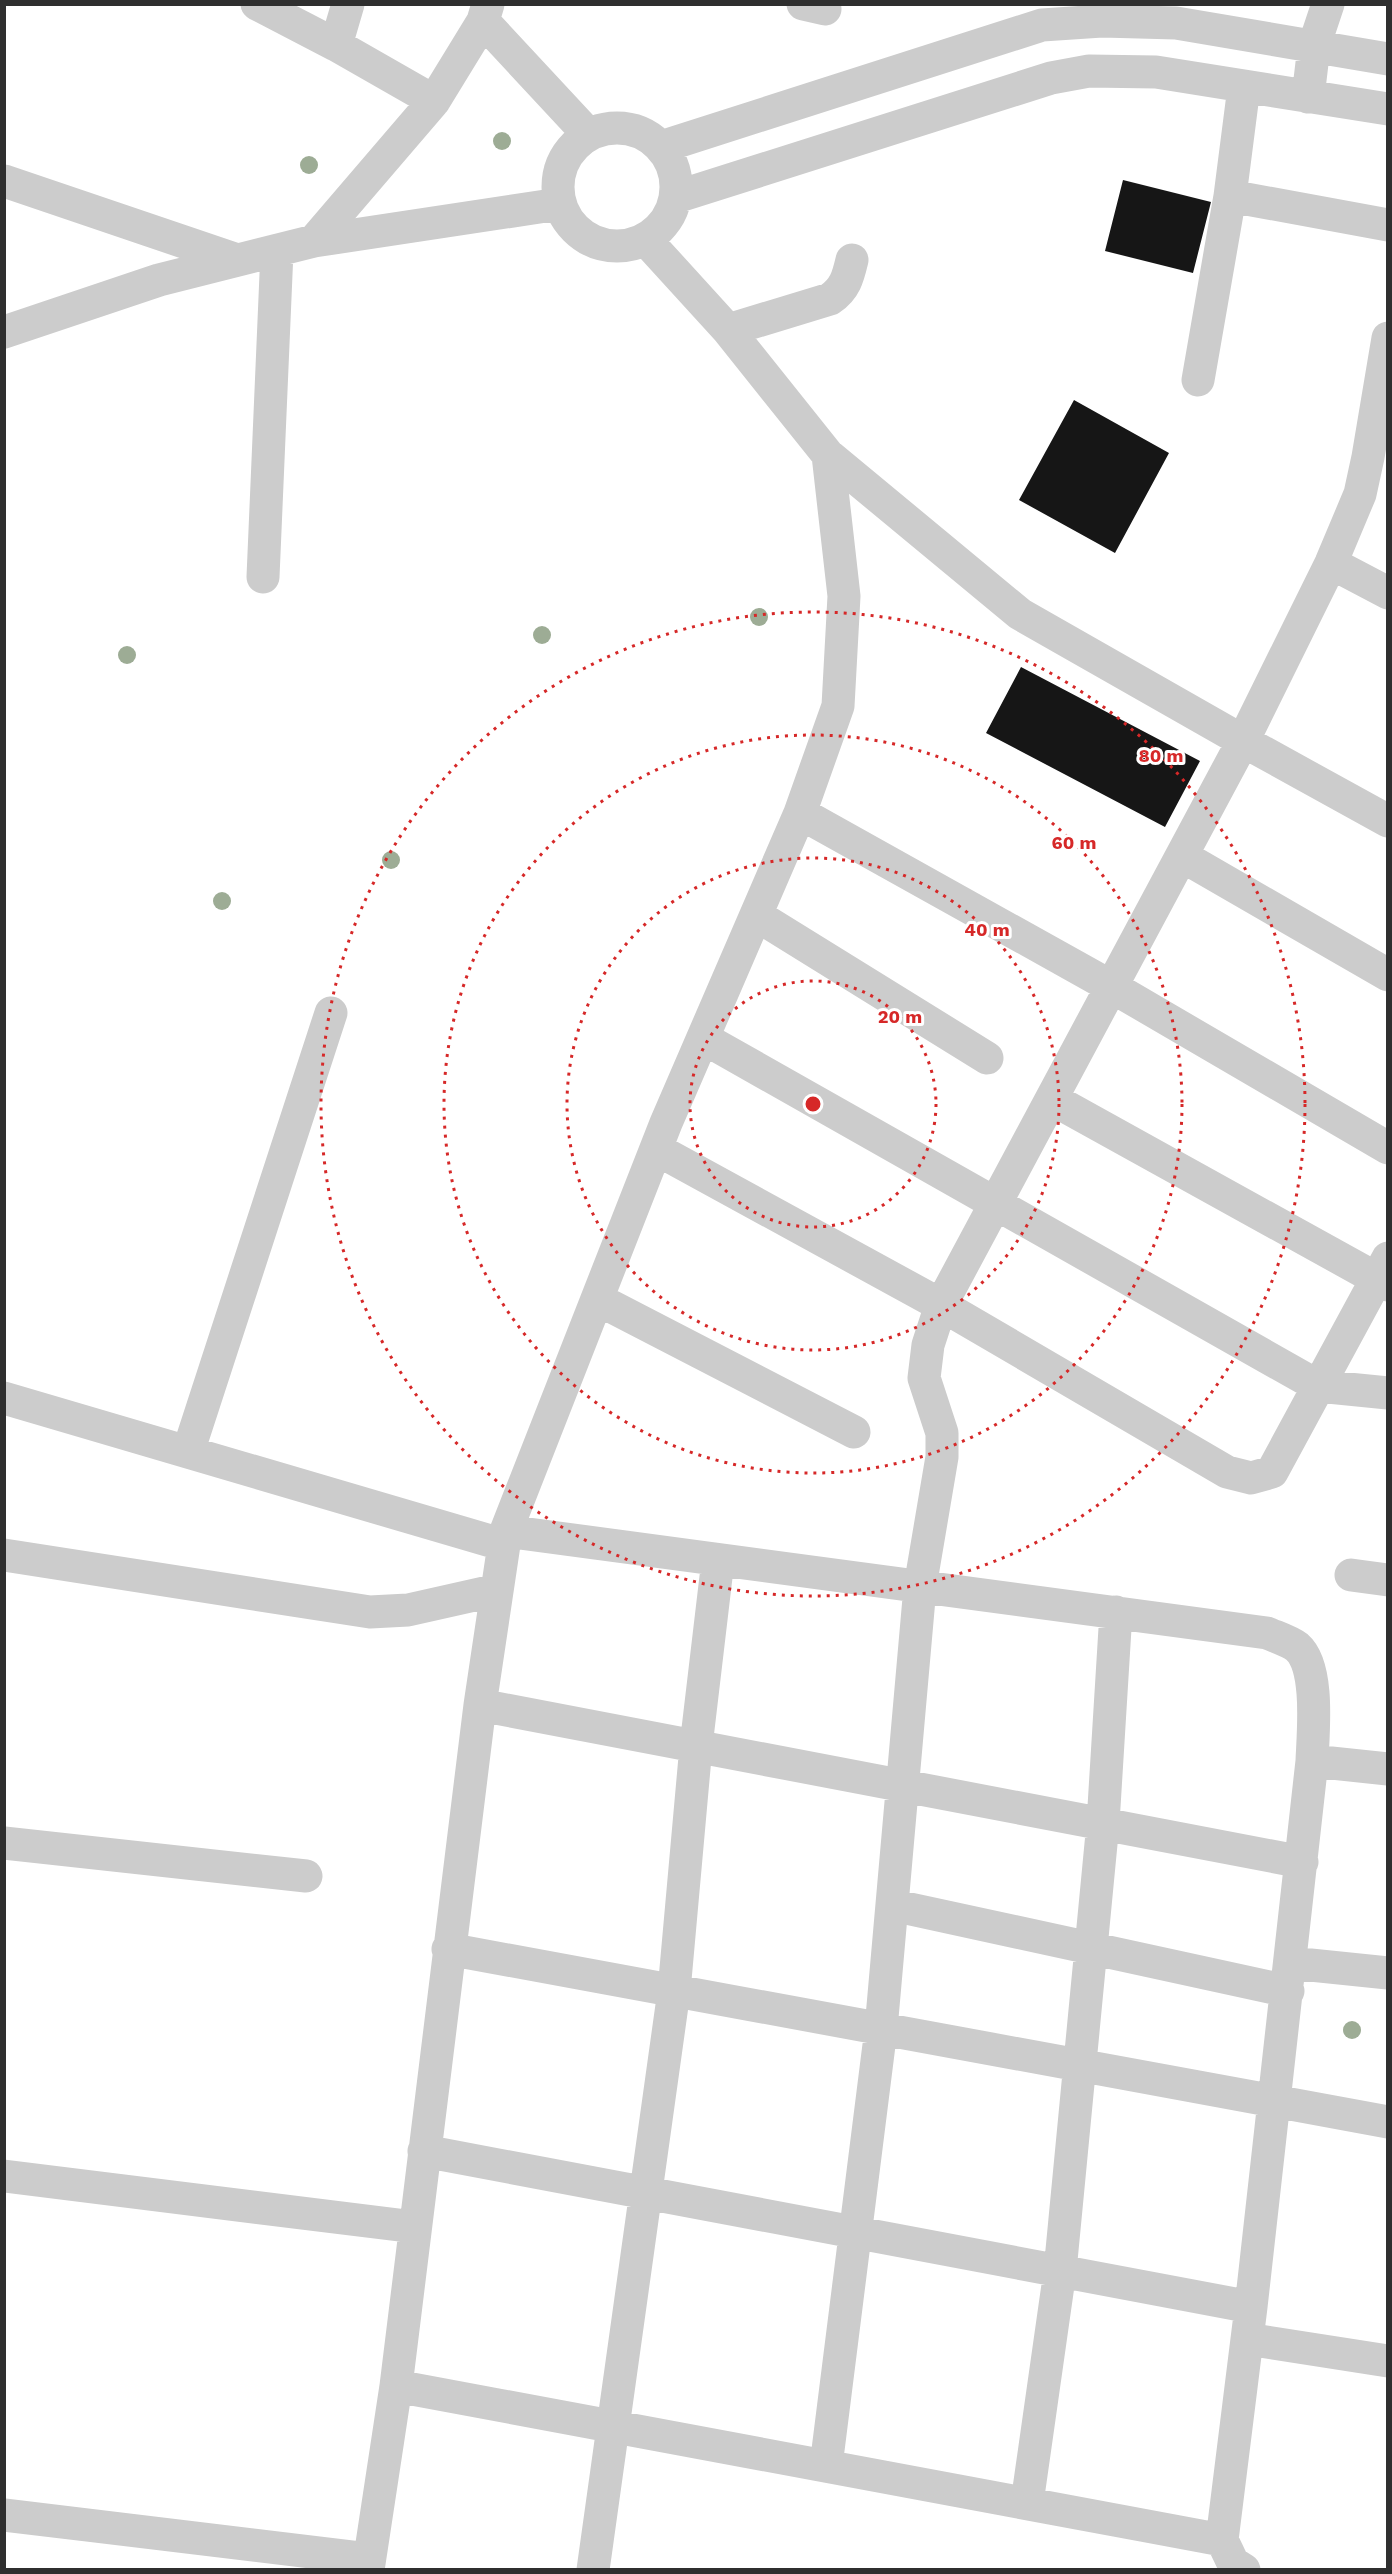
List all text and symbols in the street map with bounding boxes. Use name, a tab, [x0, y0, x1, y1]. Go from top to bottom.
text: 80 m	[1139, 745, 1183, 766]
text: 60 m	[1052, 832, 1096, 853]
text: 40 m	[964, 919, 1010, 940]
text: 20 m	[878, 1006, 922, 1027]
centre of rings	[803, 1094, 823, 1114]

